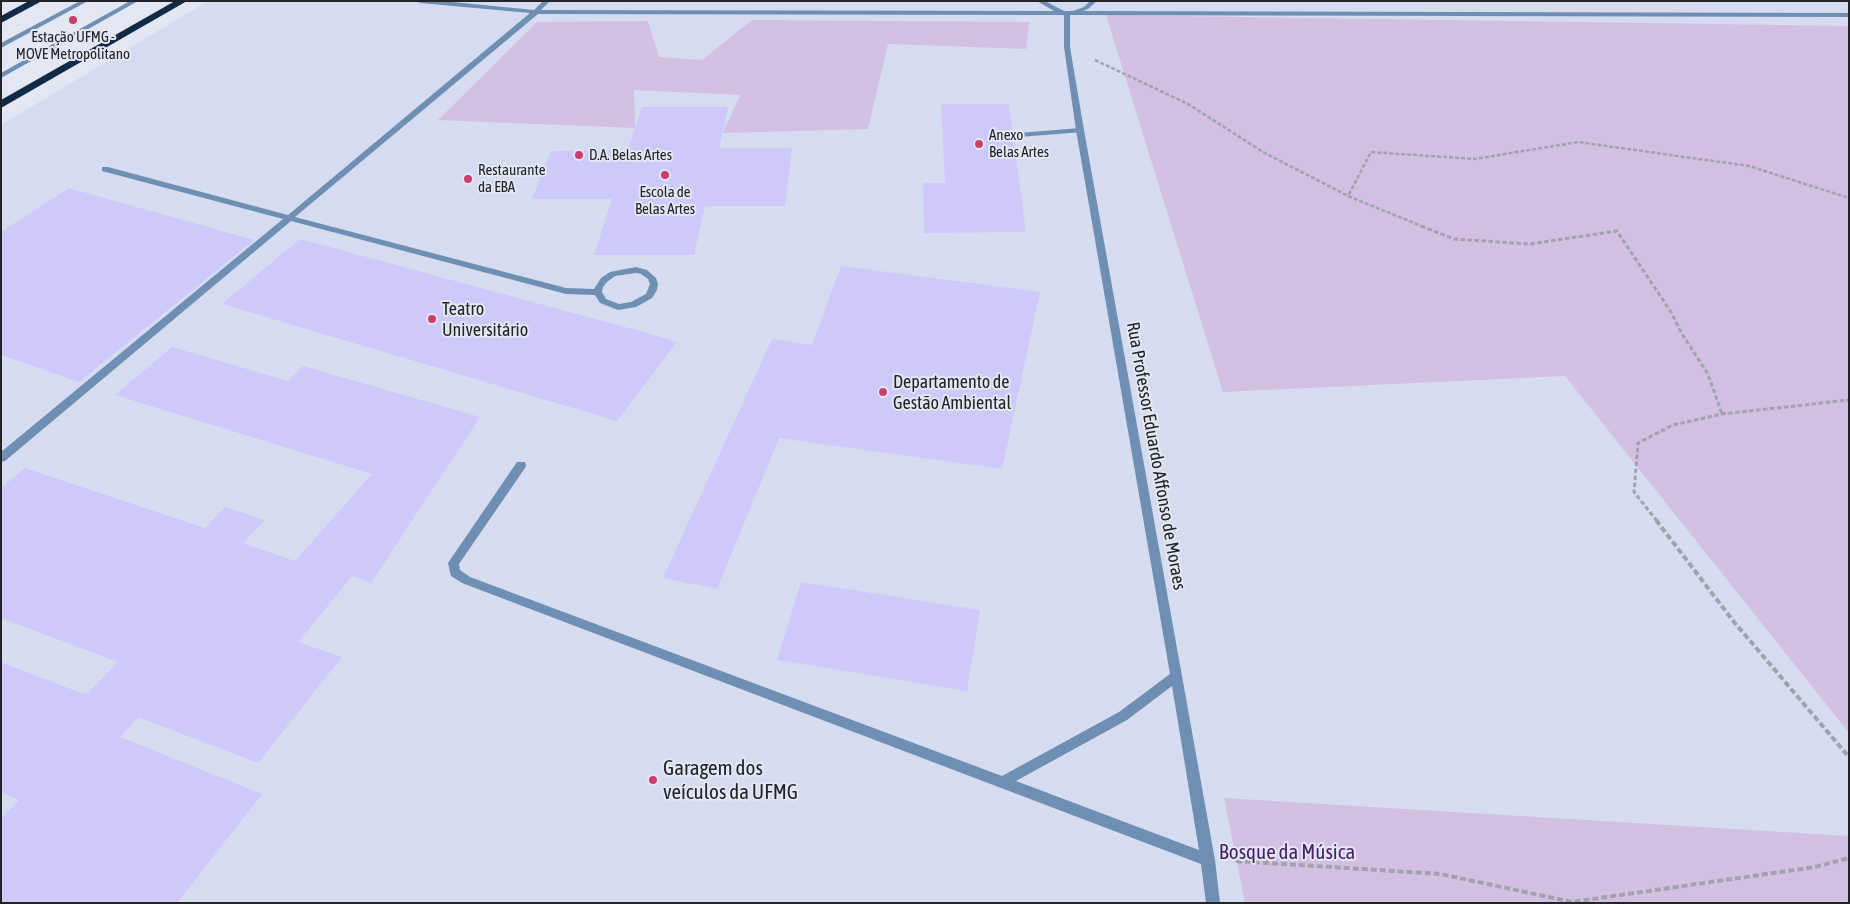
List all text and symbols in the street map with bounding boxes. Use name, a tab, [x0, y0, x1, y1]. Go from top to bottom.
marker: Estação UFMG - MOVE Metropolitano	[67, 14, 79, 26]
place label: Estação UFMG - MOVE Metropolitano	[16, 28, 130, 63]
place label: Anexo Belas Artes	[989, 126, 1049, 161]
marker: Anexo Belas Artes	[973, 138, 985, 150]
place label: D.A. Belas Artes	[589, 146, 672, 164]
marker: D.A. Belas Artes	[573, 149, 585, 161]
place label: Restaurante da EBA	[478, 161, 545, 196]
marker: Escola de Belas Artes	[659, 169, 671, 181]
marker: Restaurante da EBA	[462, 173, 474, 185]
place label: Escola de Belas Artes	[635, 183, 695, 218]
place label: Teatro Universitário	[442, 298, 528, 340]
marker: Teatro Universitário	[426, 313, 438, 325]
street label: Rua Professor Eduardo Affonso de Moraes	[1122, 320, 1190, 592]
place label: Departamento de Gestão Ambiental	[893, 371, 1011, 414]
marker: Departamento de Gestão Ambiental	[877, 386, 889, 398]
place label: Garagem dos veículos da UFMG	[663, 755, 798, 805]
marker: Garagem dos veículos da UFMG	[647, 774, 659, 786]
park label: Bosque da Música	[1219, 839, 1355, 865]

